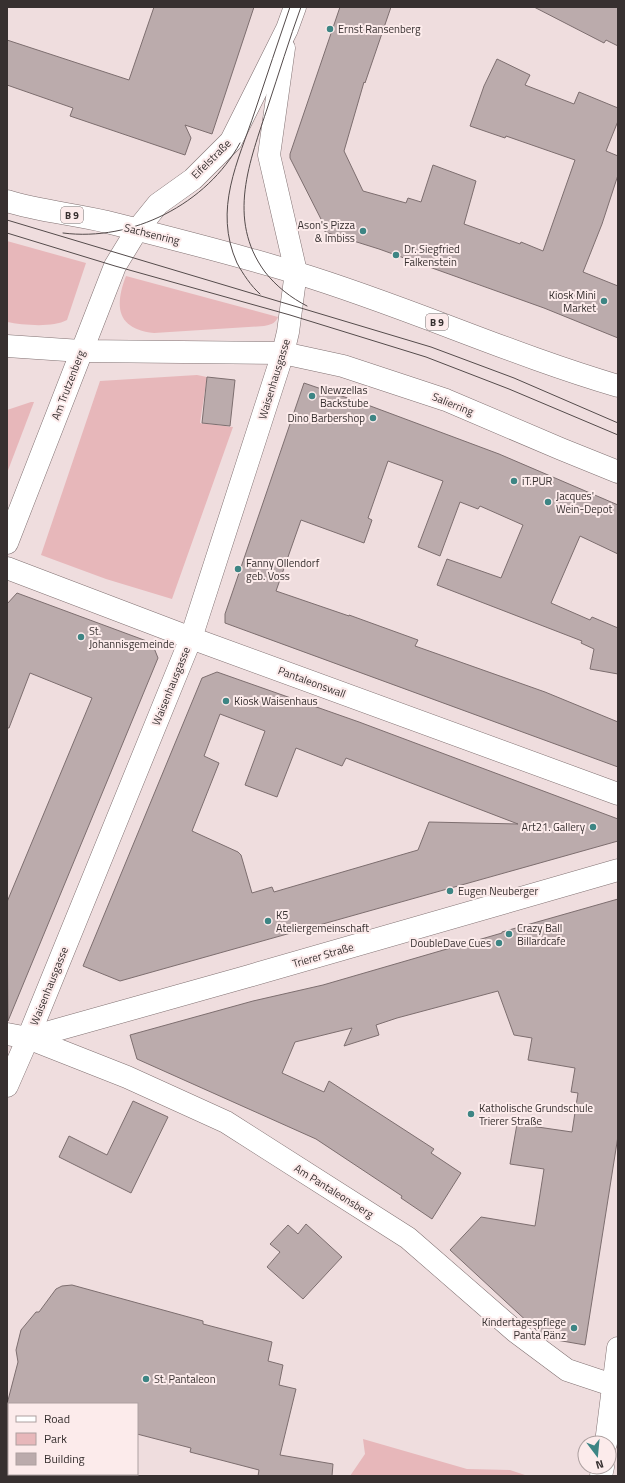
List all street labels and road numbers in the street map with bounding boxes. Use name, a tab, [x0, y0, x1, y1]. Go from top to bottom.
street label: Eifelstraße	[188, 135, 235, 182]
road number: B 9	[61, 207, 83, 223]
street label: Sachsenring	[123, 219, 182, 249]
road number: B 9	[426, 314, 448, 330]
street label: Waisenhausgasse	[254, 336, 294, 421]
street label: Am Trutzenberg	[47, 347, 89, 422]
street label: Salierring	[430, 388, 477, 420]
street label: Waisenhausgasse	[148, 644, 194, 728]
street label: Pantaleonswall	[276, 662, 348, 702]
street label: Trierer Straße	[291, 939, 356, 971]
street label: Waisenhausgasse	[26, 944, 72, 1028]
street label: Am Pantaleonsberg	[291, 1160, 377, 1222]

